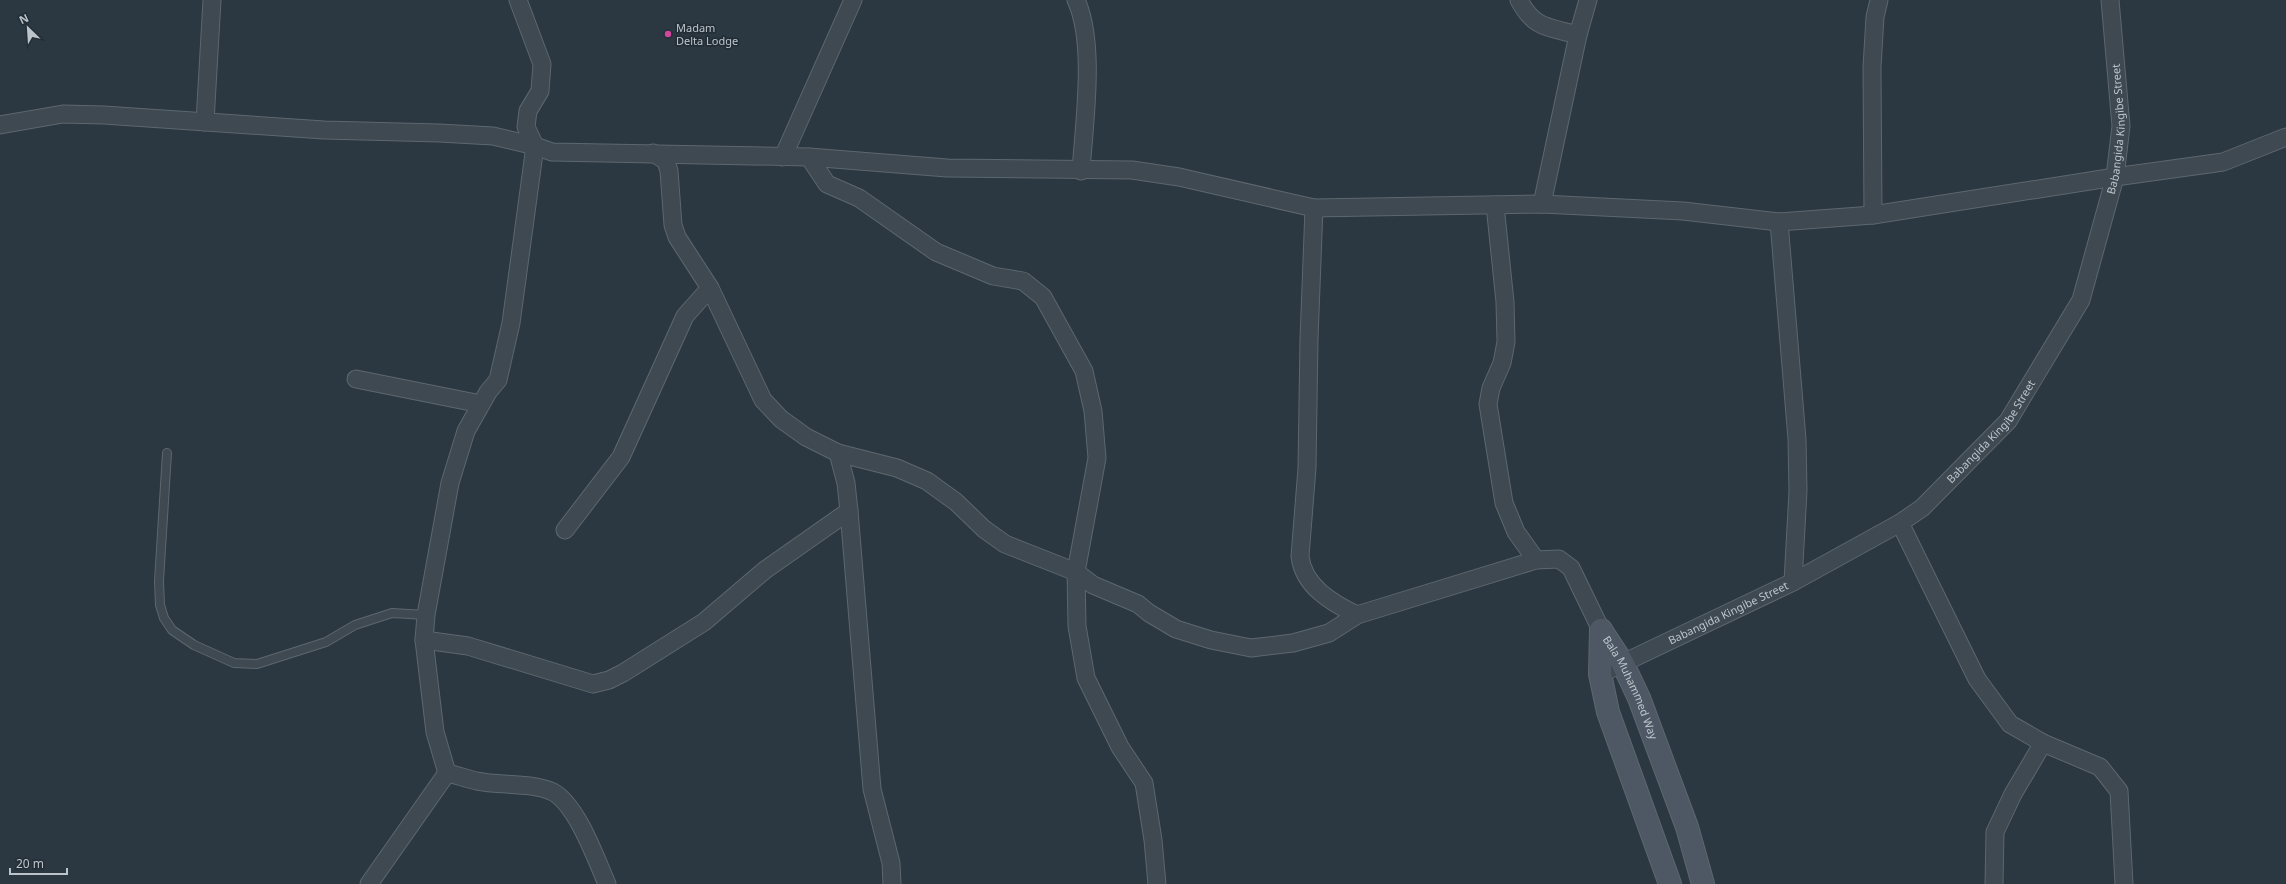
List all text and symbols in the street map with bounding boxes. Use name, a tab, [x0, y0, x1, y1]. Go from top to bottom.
north arrow	[8, 8, 48, 48]
text: N	[16, 10, 31, 27]
place label: Madam Delta Lodge	[676, 20, 738, 48]
marker: Madam Delta Lodge	[663, 29, 673, 39]
street label: Babangida Kingibe Street	[2103, 63, 2128, 196]
street label: Babangida Kingibe Street	[1943, 377, 2038, 486]
street label: Babangida Kingibe Street	[1666, 577, 1790, 647]
street label: Bala Muhammed Way	[1600, 633, 1662, 742]
scale bar	[10, 850, 67, 876]
text: 20 m	[16, 855, 44, 872]

